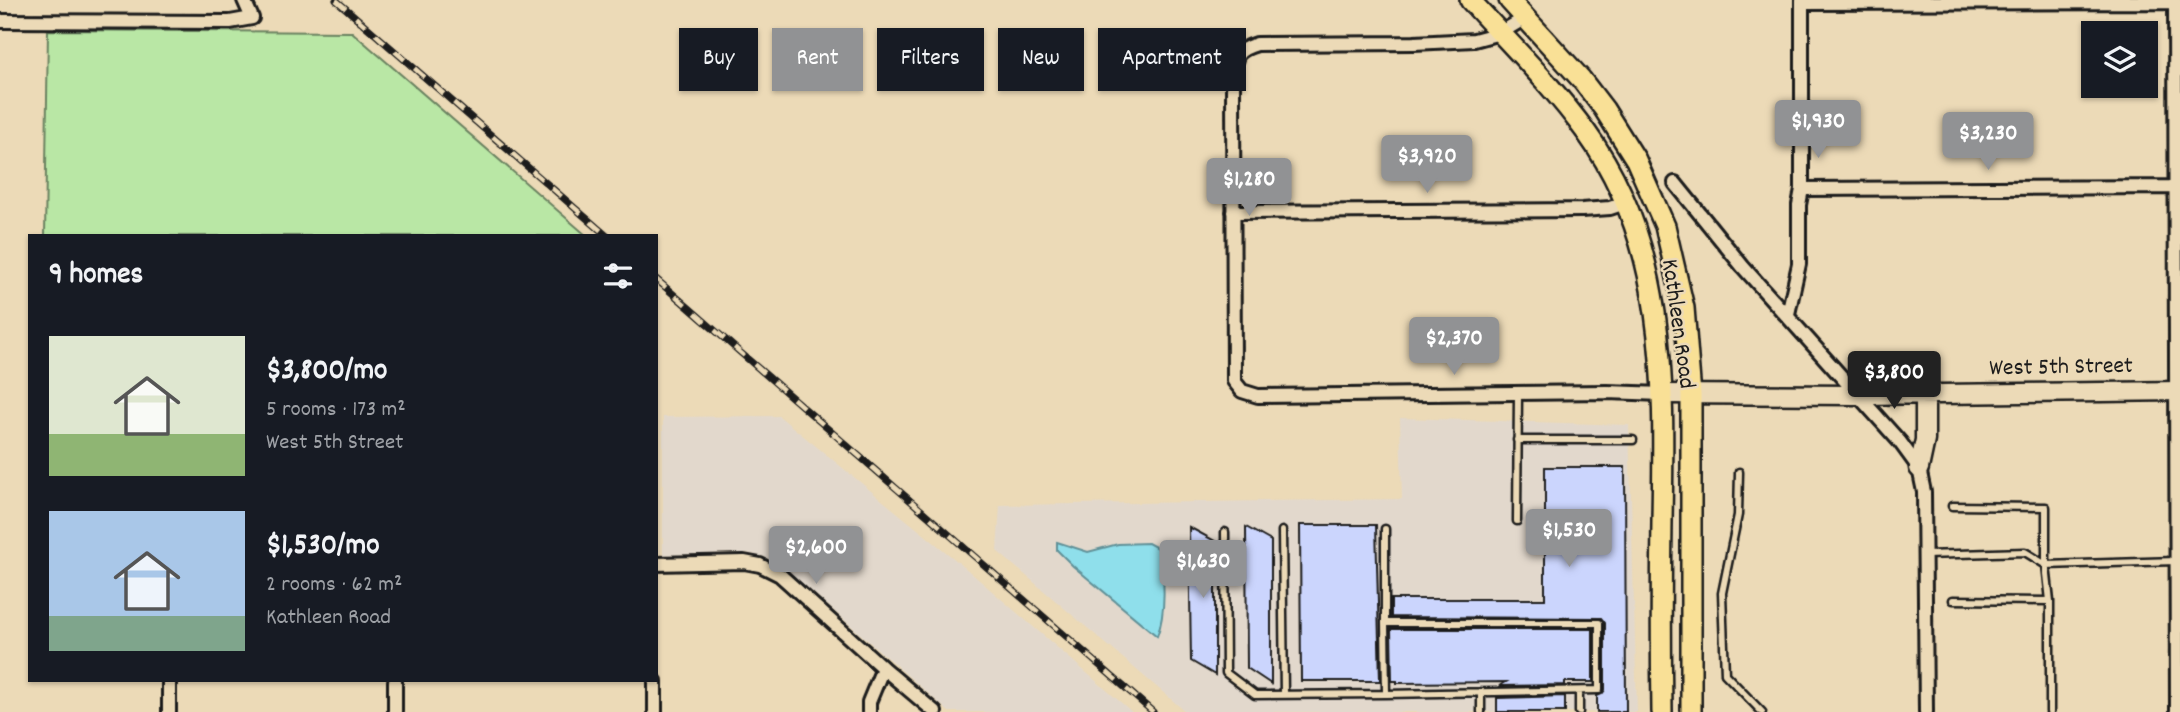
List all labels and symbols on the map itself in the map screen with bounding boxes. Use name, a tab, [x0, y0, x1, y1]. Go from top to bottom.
pin: $1,930	[1761, 100, 1875, 160]
pin: $3,230	[1931, 113, 2045, 172]
pin: $3,920	[1370, 136, 1484, 195]
pin: $1,280	[1192, 158, 1306, 218]
street label: Kathleen Road	[1651, 257, 1703, 391]
pin: $2,370	[1397, 318, 1511, 377]
street label: West 5th Street	[1989, 350, 2133, 386]
pin: $3,800	[1837, 352, 1951, 411]
pin: $1,530	[1512, 510, 1626, 569]
pin: $2,600	[759, 526, 873, 586]
pin: $1,630	[1146, 540, 1260, 600]

